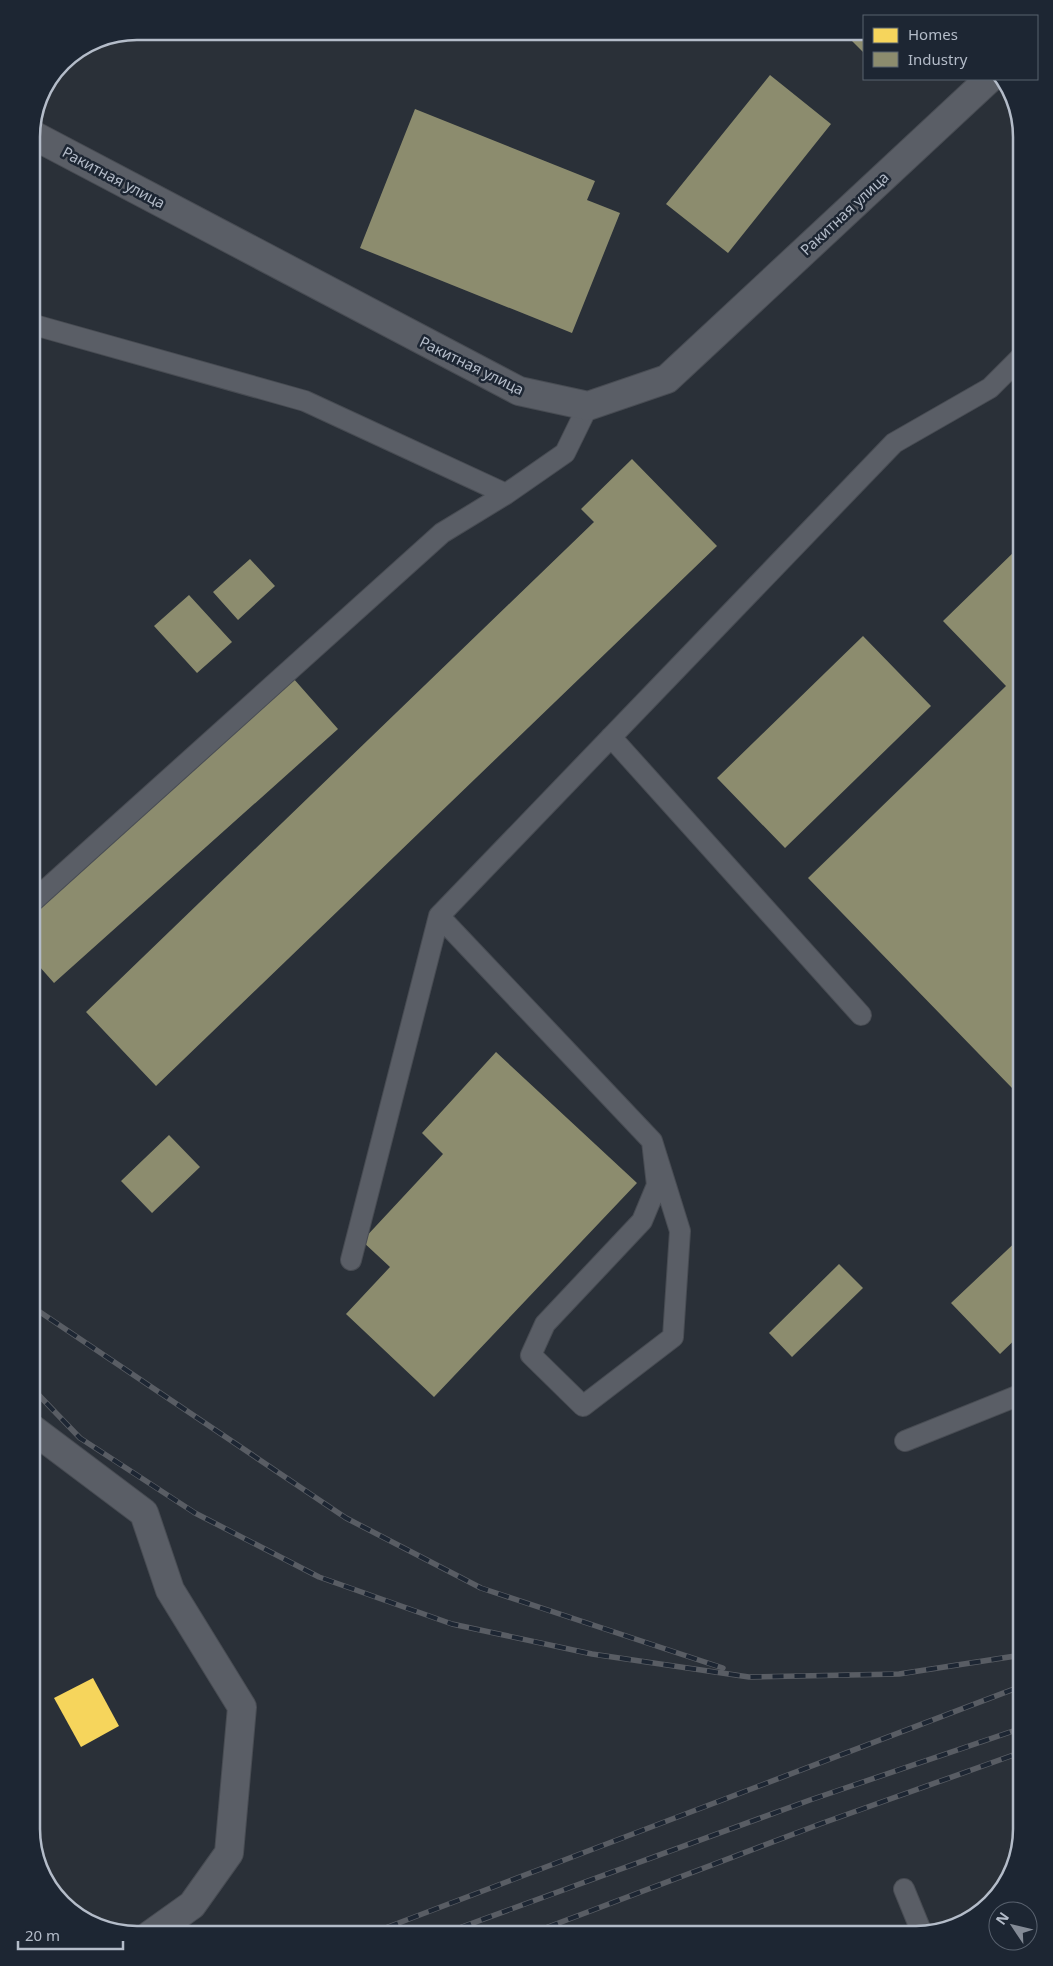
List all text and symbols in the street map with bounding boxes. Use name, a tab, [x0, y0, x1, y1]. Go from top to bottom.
legend	[863, 15, 1038, 80]
text: Homes	[908, 24, 958, 44]
text: Industry	[908, 49, 968, 69]
street label: Ракитная улица	[59, 141, 169, 213]
street label: Ракитная улица	[796, 167, 892, 259]
street label: Ракитная улица	[416, 331, 528, 399]
north arrow	[988, 1901, 1038, 1951]
text: N	[991, 1908, 1013, 1928]
scale bar	[18, 1918, 122, 1950]
text: 20 m	[25, 1925, 60, 1945]

